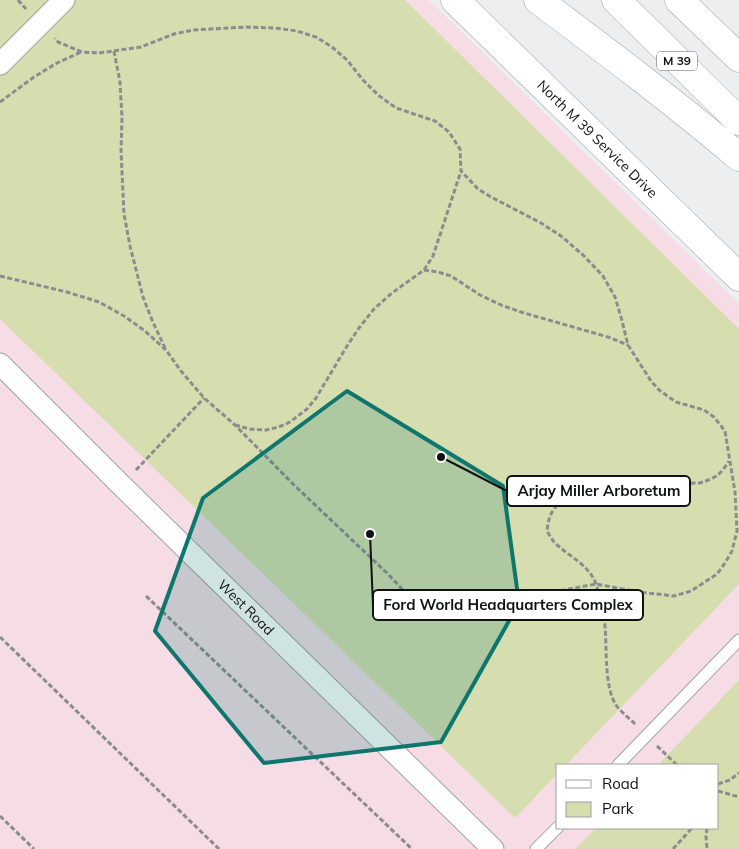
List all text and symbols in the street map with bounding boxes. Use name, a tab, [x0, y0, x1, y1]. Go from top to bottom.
road number: M 39	[657, 51, 697, 70]
street label: North M 39 Service Drive	[533, 76, 662, 202]
callout: Arjay Miller Arboretum	[507, 476, 690, 506]
text: Arjay Miller Arboretum	[518, 481, 680, 500]
street label: West Road	[214, 576, 278, 639]
callout: Ford World Headquarters Complex	[373, 590, 643, 620]
text: Ford World Headquarters Complex	[383, 595, 634, 614]
legend	[556, 764, 719, 829]
text: Road	[602, 774, 639, 793]
text: Park	[602, 799, 634, 818]

